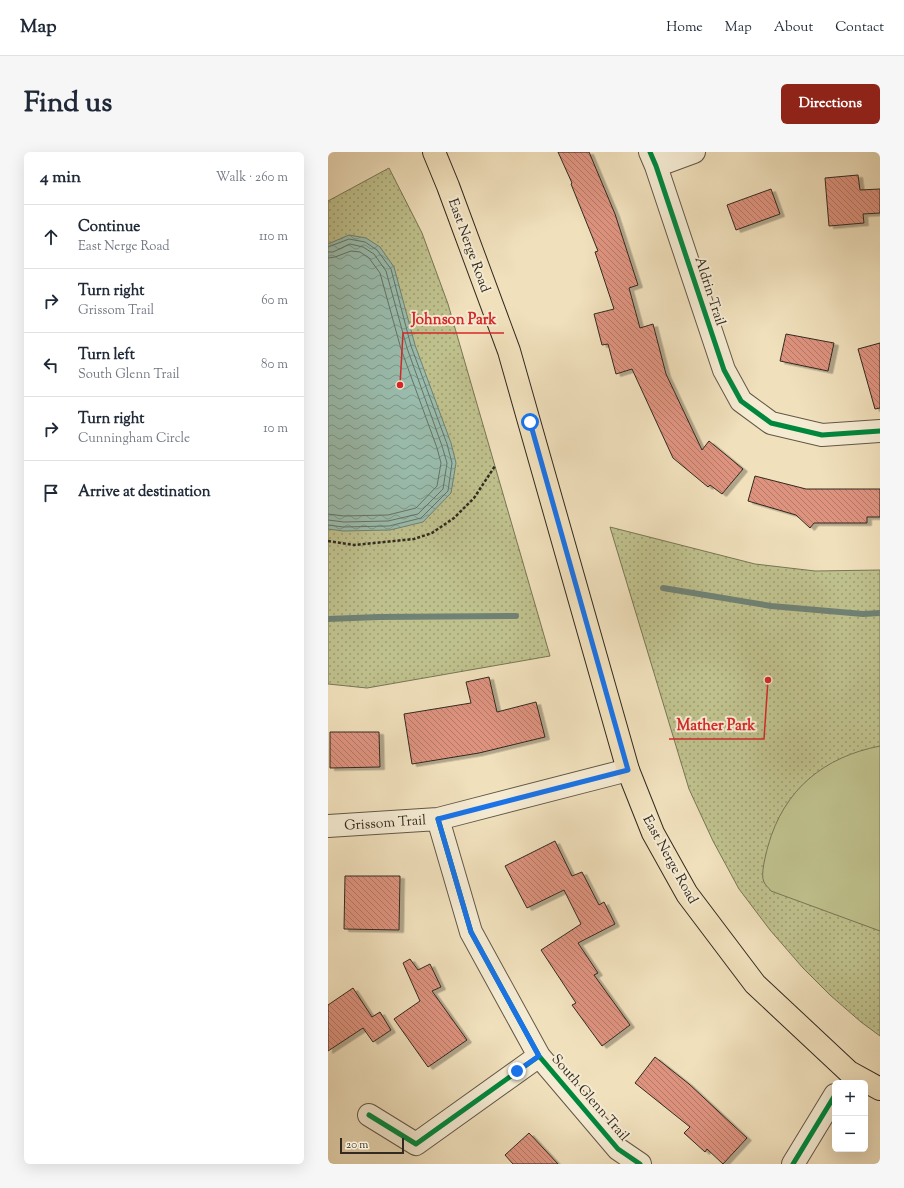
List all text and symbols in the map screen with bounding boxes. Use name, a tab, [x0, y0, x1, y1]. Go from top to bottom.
text: Map	[20, 14, 57, 41]
text: Home	[666, 18, 703, 38]
text: Map	[725, 18, 752, 38]
text: About	[774, 18, 813, 38]
text: Contact	[835, 18, 884, 38]
text: Find us	[24, 84, 112, 124]
button: Directions	[781, 84, 880, 124]
text: 4 min	[40, 166, 81, 190]
text: Walk · 260 m	[216, 169, 288, 187]
street label: East Nerge Road	[442, 196, 494, 296]
text: Continue	[78, 217, 140, 238]
icon: ahead	[40, 226, 62, 248]
text: 110 m	[259, 228, 288, 246]
text: East Nerge Road	[78, 238, 170, 256]
street label: Aldrin Trail	[689, 254, 730, 329]
text: Turn right	[78, 281, 144, 302]
icon: right	[40, 290, 62, 312]
text: 60 m	[261, 292, 288, 310]
text: Grissom Trail	[78, 302, 154, 320]
callout: Johnson Park	[403, 306, 504, 333]
text: Johnson Park	[411, 310, 497, 331]
text: Turn left	[78, 345, 135, 366]
icon: left	[40, 354, 62, 376]
text: 80 m	[261, 356, 288, 374]
text: South Glenn Trail	[78, 366, 180, 384]
text: Turn right	[78, 409, 144, 430]
route start	[521, 413, 539, 431]
icon: right	[40, 418, 62, 440]
text: 10 m	[263, 420, 288, 438]
text: Cunningham Circle	[78, 430, 190, 448]
icon: arrive	[40, 482, 62, 504]
text: Arrive at destination	[78, 482, 211, 503]
callout: Mather Park	[669, 712, 764, 739]
text: Mather Park	[677, 716, 756, 737]
street label: Grissom Trail	[343, 811, 427, 837]
street label: East Nerge Road	[637, 812, 702, 908]
street label: South Glenn Trail	[546, 1050, 633, 1146]
route end	[508, 1062, 526, 1080]
map controls	[832, 1080, 868, 1152]
button: +	[832, 1080, 868, 1116]
button: −	[832, 1116, 868, 1152]
scale bar	[340, 1136, 404, 1155]
text: 20 m	[346, 1137, 368, 1153]

